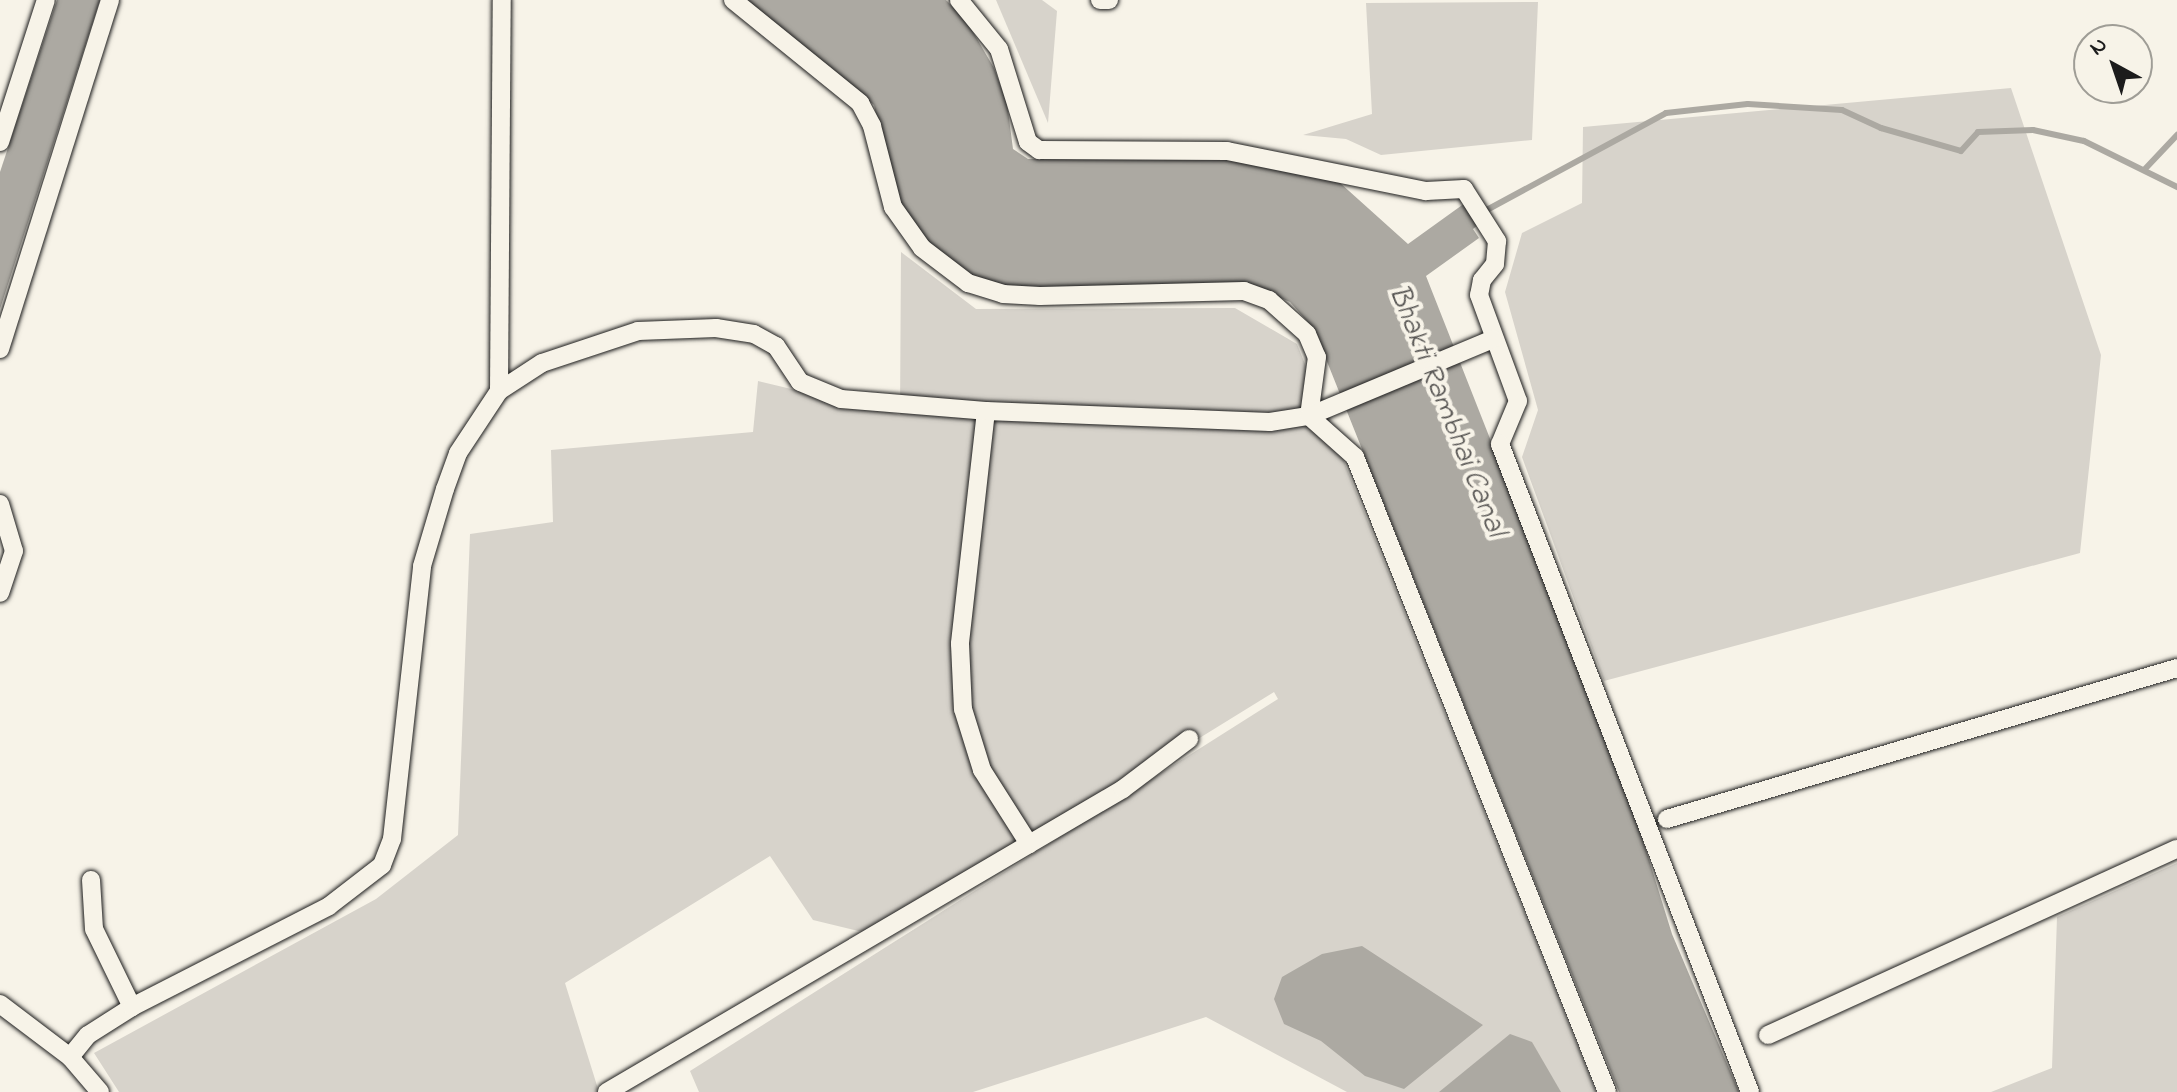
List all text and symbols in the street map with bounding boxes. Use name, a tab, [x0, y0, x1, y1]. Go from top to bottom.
north arrow	[2073, 24, 2153, 104]
text: N	[2083, 30, 2115, 64]
water label: Bhakti Rambhai Canal	[1379, 280, 1513, 542]

